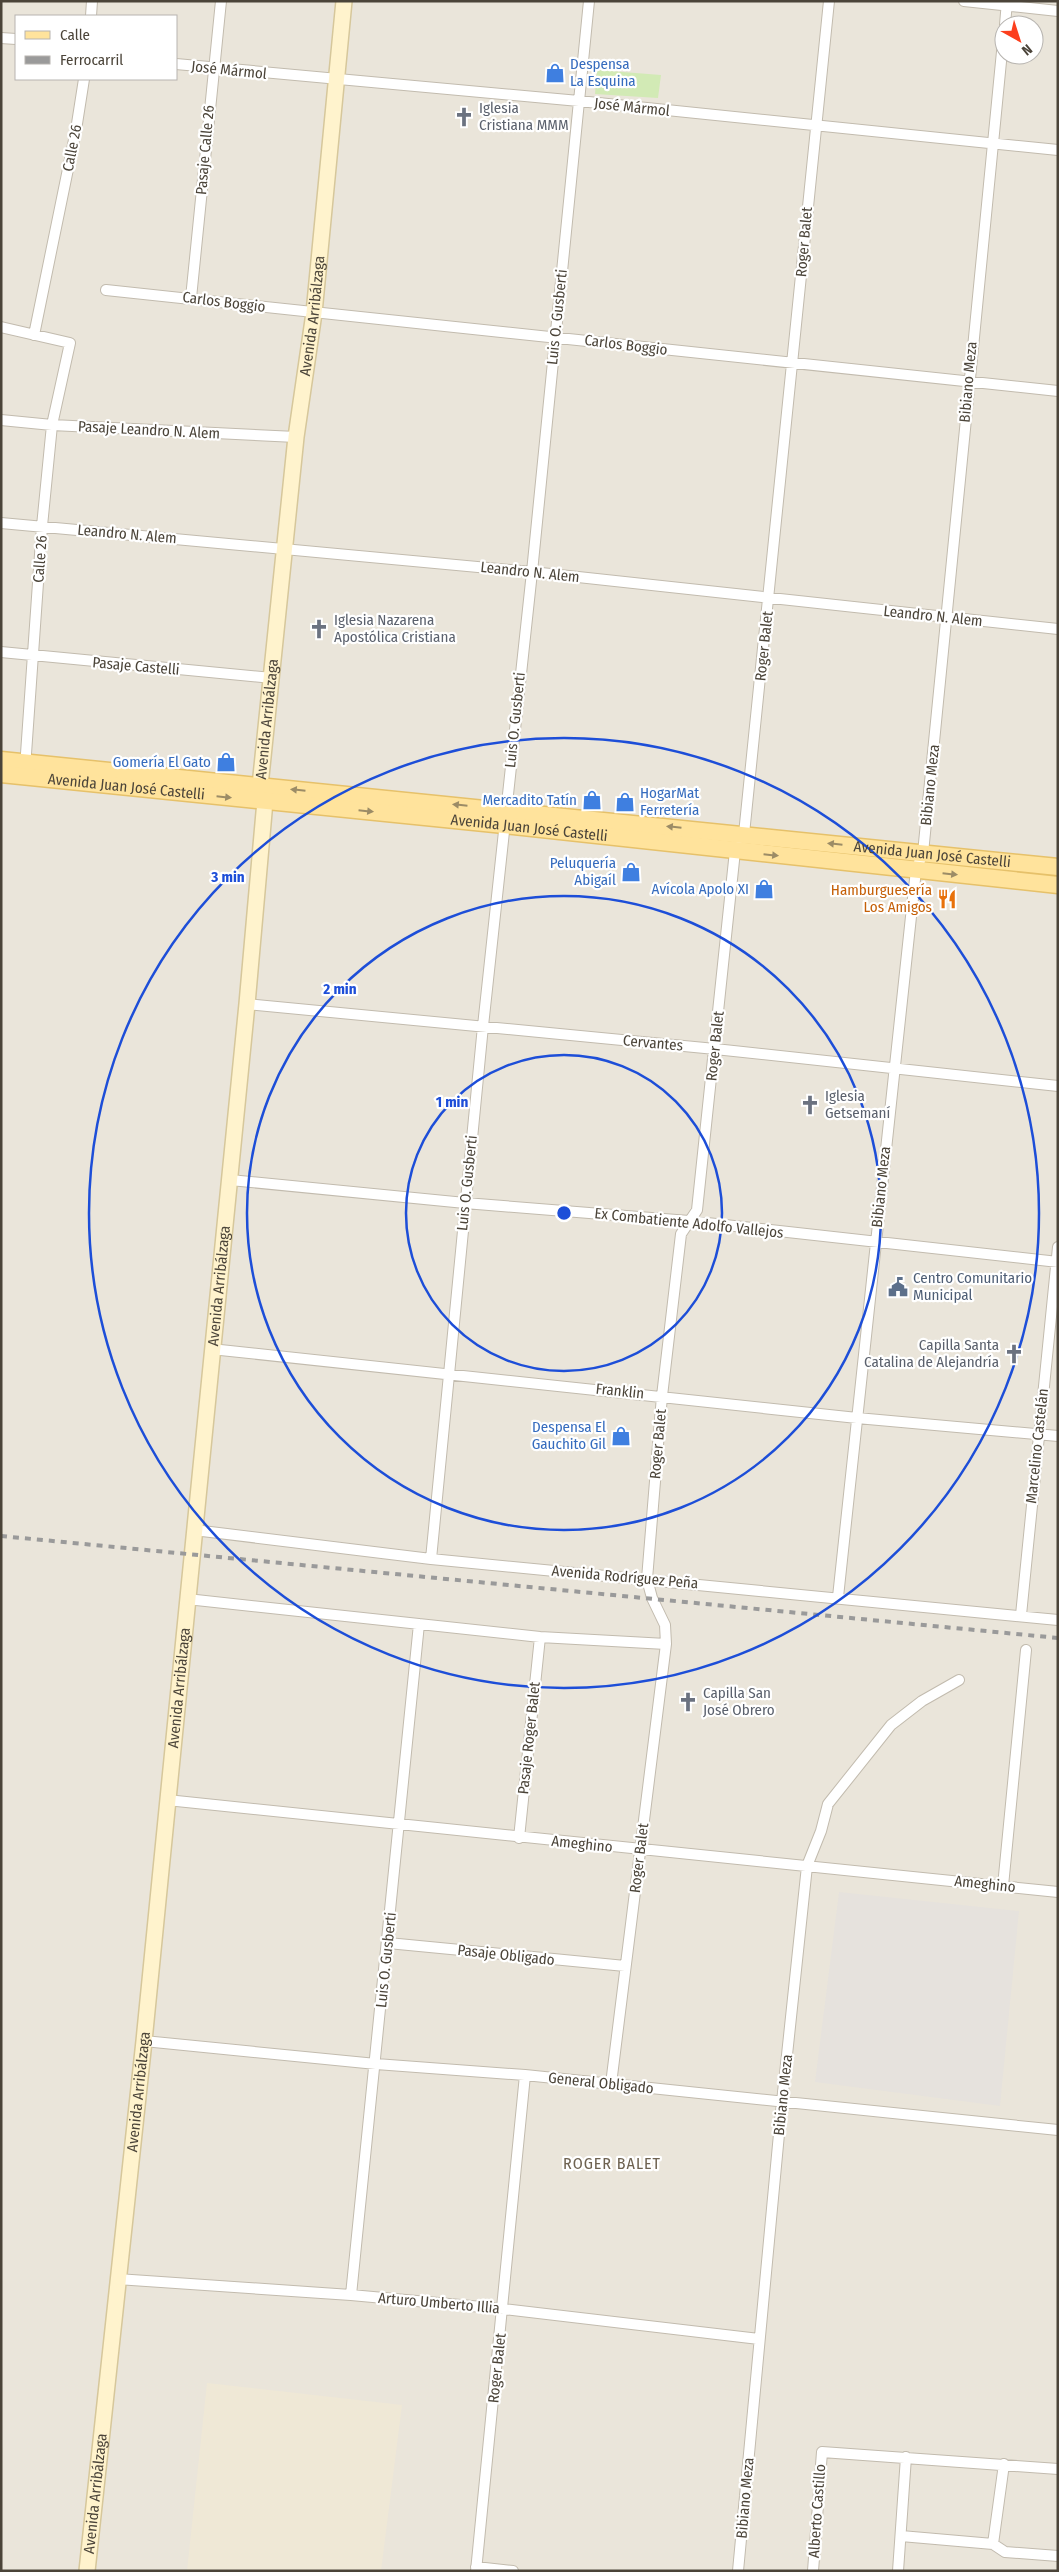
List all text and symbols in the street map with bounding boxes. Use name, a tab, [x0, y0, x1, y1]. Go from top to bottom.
legend	[15, 15, 178, 80]
north arrow	[994, 15, 1044, 65]
text: Calle	[60, 26, 90, 44]
text: N	[1018, 40, 1035, 59]
text: Ferrocarril	[60, 51, 123, 69]
place label: Despensa La Esquina	[570, 55, 636, 90]
street label: José Mármol	[190, 57, 268, 83]
shop icon: Despensa La Esquina	[544, 62, 566, 84]
street label: José Mármol	[593, 94, 671, 120]
place label: Iglesia Cristiana MMM	[479, 99, 569, 134]
street label: Pasaje Calle 26	[192, 104, 218, 196]
church icon: Iglesia Cristiana MMM	[453, 106, 475, 128]
street label: Calle 26	[59, 123, 85, 173]
street label: Roger Balet	[792, 206, 816, 278]
street label: Avenida Arribálzaga	[296, 255, 328, 377]
street label: Luis O. Gusberti	[543, 268, 571, 366]
street label: Carlos Boggio	[181, 288, 267, 316]
street label: Carlos Boggio	[583, 331, 669, 359]
street label: Bibiano Meza	[955, 341, 981, 423]
street label: Pasaje Leandro N. Alem	[78, 417, 220, 443]
street label: Leandro N. Alem	[77, 521, 177, 547]
street label: Calle 26	[29, 535, 51, 583]
street label: Leandro N. Alem	[480, 558, 580, 586]
street label: Leandro N. Alem	[883, 602, 983, 630]
street label: Roger Balet	[751, 610, 777, 682]
place label: Iglesia Nazarena Apostólica Cristiana	[334, 611, 456, 646]
church icon: Iglesia Nazarena Apostólica Cristiana	[308, 618, 330, 640]
street label: Pasaje Castelli	[92, 653, 180, 679]
street label: Avenida Arribálzaga	[252, 658, 282, 780]
street label: Luis O. Gusberti	[501, 671, 529, 769]
street label: Bibiano Meza	[917, 744, 943, 826]
shop icon: Gomería El Gato	[215, 751, 237, 773]
place label: Gomería El Gato	[113, 753, 211, 771]
street label: Avenida Juan José Castelli	[47, 770, 206, 804]
place label: HogarMat Ferretería	[640, 784, 699, 819]
one-way arrow	[290, 786, 306, 794]
shop icon: Mercadito Tatín	[581, 789, 603, 811]
place label: Mercadito Tatín	[482, 791, 577, 809]
shop icon: HogarMat Ferretería	[614, 791, 636, 813]
one-way arrow	[216, 793, 232, 801]
one-way arrow	[451, 801, 467, 809]
one-way arrow	[358, 807, 374, 815]
street label: Avenida Juan José Castelli	[450, 811, 609, 845]
one-way arrow	[665, 823, 681, 831]
street label: Avenida Juan José Castelli	[853, 837, 1012, 871]
one-way arrow	[827, 840, 843, 848]
one-way arrow	[764, 851, 780, 859]
place label: Peluquería Abigaíl	[550, 854, 616, 889]
shop icon: Peluquería Abigaíl	[620, 861, 642, 883]
text: 3 min	[210, 868, 245, 886]
one-way arrow	[943, 870, 959, 878]
shop icon: Avícola Apolo XI	[753, 878, 775, 900]
place label: Avícola Apolo XI	[652, 880, 749, 898]
place label: Hamburguesería Los Amigos	[831, 881, 932, 916]
restaurant icon: Hamburguesería Los Amigos	[936, 888, 958, 910]
text: 2 min	[322, 980, 357, 998]
street label: Roger Balet	[702, 1010, 728, 1082]
street label: Cervantes	[622, 1031, 684, 1055]
place label: Iglesia Getsemaní	[825, 1087, 891, 1122]
text: 1 min	[436, 1093, 468, 1111]
church icon: Iglesia Getsemaní	[799, 1094, 821, 1116]
street label: Luis O. Gusberti	[453, 1134, 481, 1232]
street label: Bibiano Meza	[868, 1146, 894, 1228]
centre of rings	[555, 1204, 573, 1222]
street label: Ex Combatiente Adolfo Vallejos	[594, 1204, 784, 1242]
street label: Avenida Arribálzaga	[204, 1225, 234, 1347]
place label: Centro Comunitario Municipal	[913, 1269, 1032, 1304]
public building icon: Centro Comunitario Municipal	[887, 1276, 909, 1298]
place label: Capilla Santa Catalina de Alejandría	[864, 1336, 999, 1371]
church icon: Capilla Santa Catalina de Alejandría	[1003, 1343, 1025, 1365]
street label: Franklin	[595, 1380, 645, 1402]
street label: Marcelino Castelán	[1022, 1387, 1052, 1505]
street label: Roger Balet	[646, 1408, 670, 1480]
place label: Despensa El Gauchito Gil	[532, 1418, 606, 1453]
shop icon: Despensa El Gauchito Gil	[610, 1425, 632, 1447]
street label: Avenida Rodríguez Peña	[551, 1562, 699, 1592]
street label: Avenida Arribálzaga	[164, 1627, 194, 1749]
street label: Pasaje Roger Balet	[514, 1681, 544, 1795]
place label: Capilla San José Obrero	[703, 1684, 775, 1719]
church icon: Capilla San José Obrero	[677, 1691, 699, 1713]
street label: Roger Balet	[626, 1822, 652, 1894]
street label: Ameghino	[551, 1832, 614, 1856]
street label: Ameghino	[954, 1872, 1017, 1896]
street label: Luis O. Gusberti	[372, 1911, 400, 2009]
street label: Pasaje Obligado	[456, 1941, 556, 1969]
street label: Avenida Arribálzaga	[123, 2031, 154, 2153]
street label: Bibiano Meza	[770, 2054, 796, 2136]
street label: General Obligado	[547, 2069, 655, 2097]
district label: ROGER BALET	[563, 2154, 661, 2173]
street label: Arturo Umberto Illia	[377, 2289, 501, 2317]
street label: Roger Balet	[484, 2332, 510, 2404]
street label: Avenida Arribálzaga	[80, 2432, 111, 2555]
street label: Bibiano Meza	[732, 2457, 758, 2539]
street label: Alberto Castillo	[805, 2463, 829, 2559]

